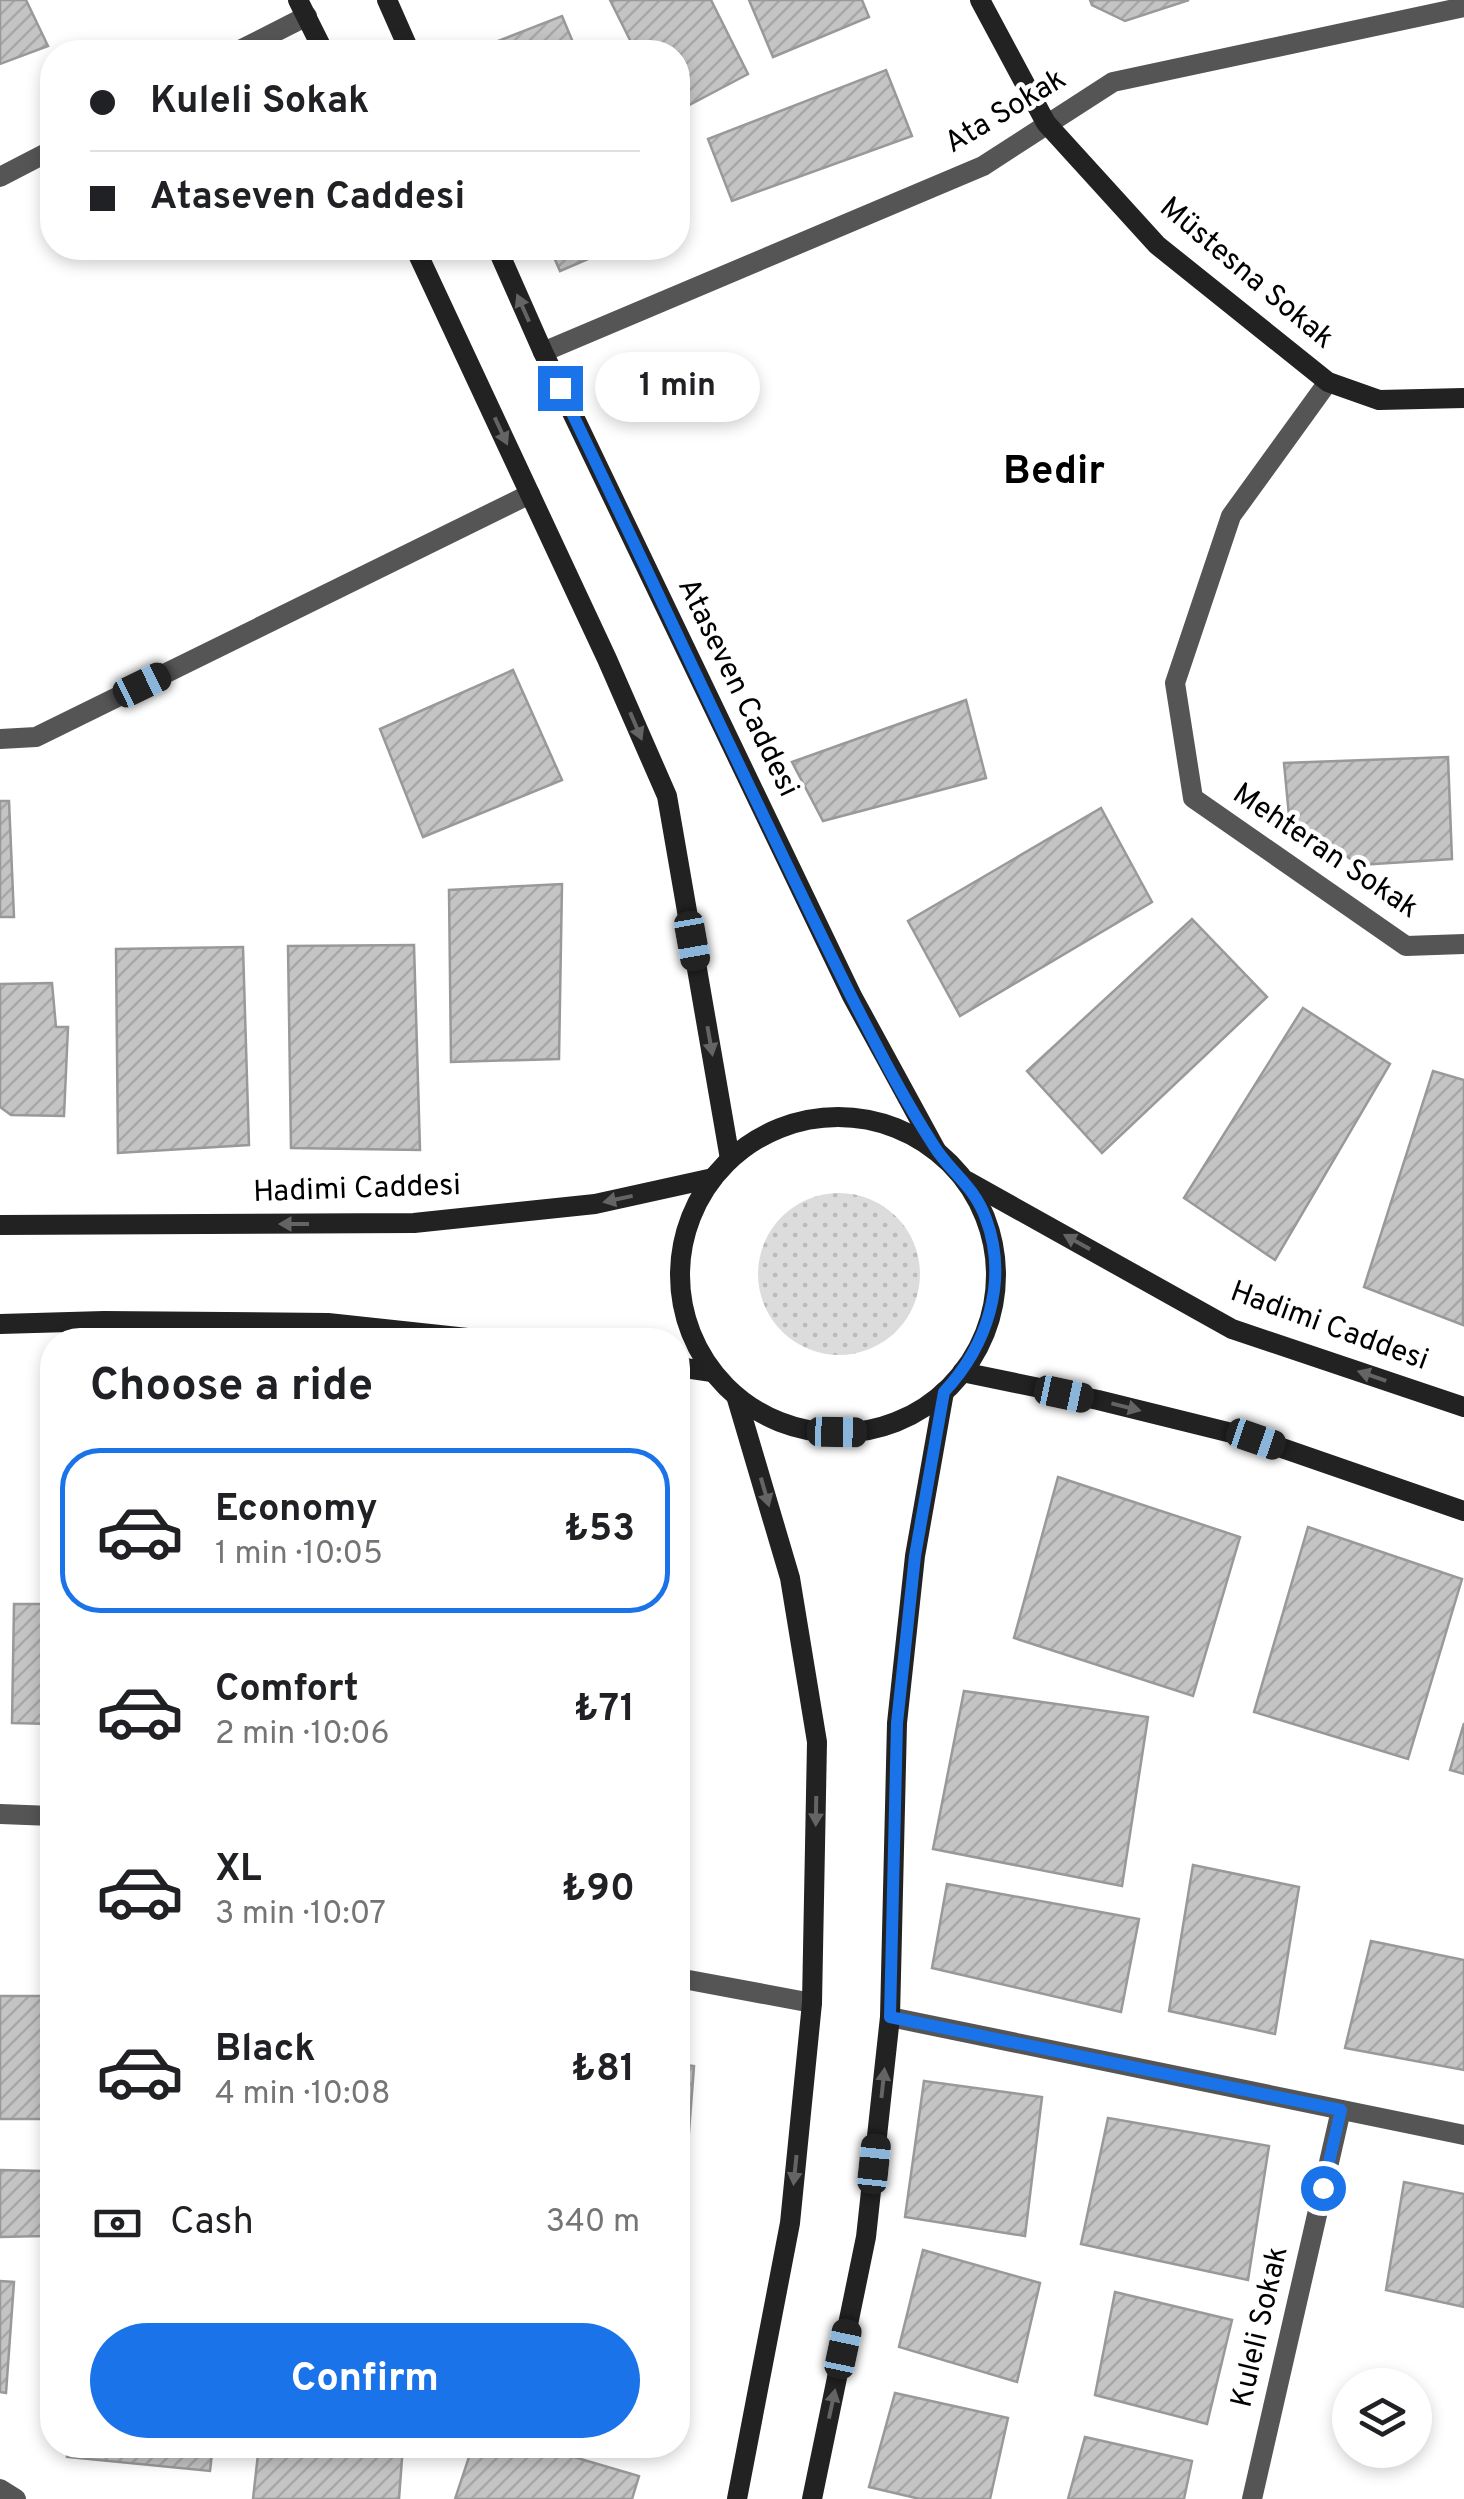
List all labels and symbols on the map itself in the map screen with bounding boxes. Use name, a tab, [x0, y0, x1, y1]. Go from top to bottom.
street label: Ata Sokak	[939, 61, 1073, 163]
street label: Müstesna Sokak	[1151, 190, 1341, 358]
one-way arrow	[515, 293, 531, 323]
callout: 1 min	[595, 353, 760, 423]
route end	[538, 366, 583, 411]
one-way arrow	[492, 417, 509, 446]
district label: Bedir	[1003, 448, 1105, 498]
street label: Ataseven Caddesi	[668, 573, 806, 803]
car	[108, 658, 176, 712]
one-way arrow	[628, 711, 644, 741]
street label: Mehteran Sokak	[1225, 776, 1425, 928]
car	[672, 909, 712, 973]
one-way arrow	[703, 1026, 718, 1057]
street label: Hadimi Caddesi	[253, 1168, 461, 1212]
one-way arrow	[602, 1191, 633, 1207]
one-way arrow	[278, 1216, 310, 1232]
one-way arrow	[1062, 1234, 1091, 1251]
street label: Hadimi Caddesi	[1225, 1274, 1433, 1380]
one-way arrow	[1356, 1367, 1386, 1382]
car	[1032, 1373, 1096, 1415]
one-way arrow	[1111, 1400, 1142, 1415]
car	[1223, 1415, 1289, 1463]
car	[807, 1416, 867, 1448]
one-way arrow	[758, 1477, 773, 1508]
one-way arrow	[808, 1796, 824, 1828]
one-way arrow	[875, 2067, 891, 2098]
car	[856, 2133, 892, 2195]
one-way arrow	[787, 2155, 803, 2187]
route start	[1301, 2166, 1346, 2211]
street label: Kuleli Sokak	[1225, 2243, 1297, 2411]
car	[822, 2317, 864, 2381]
one-way arrow	[824, 2388, 840, 2419]

